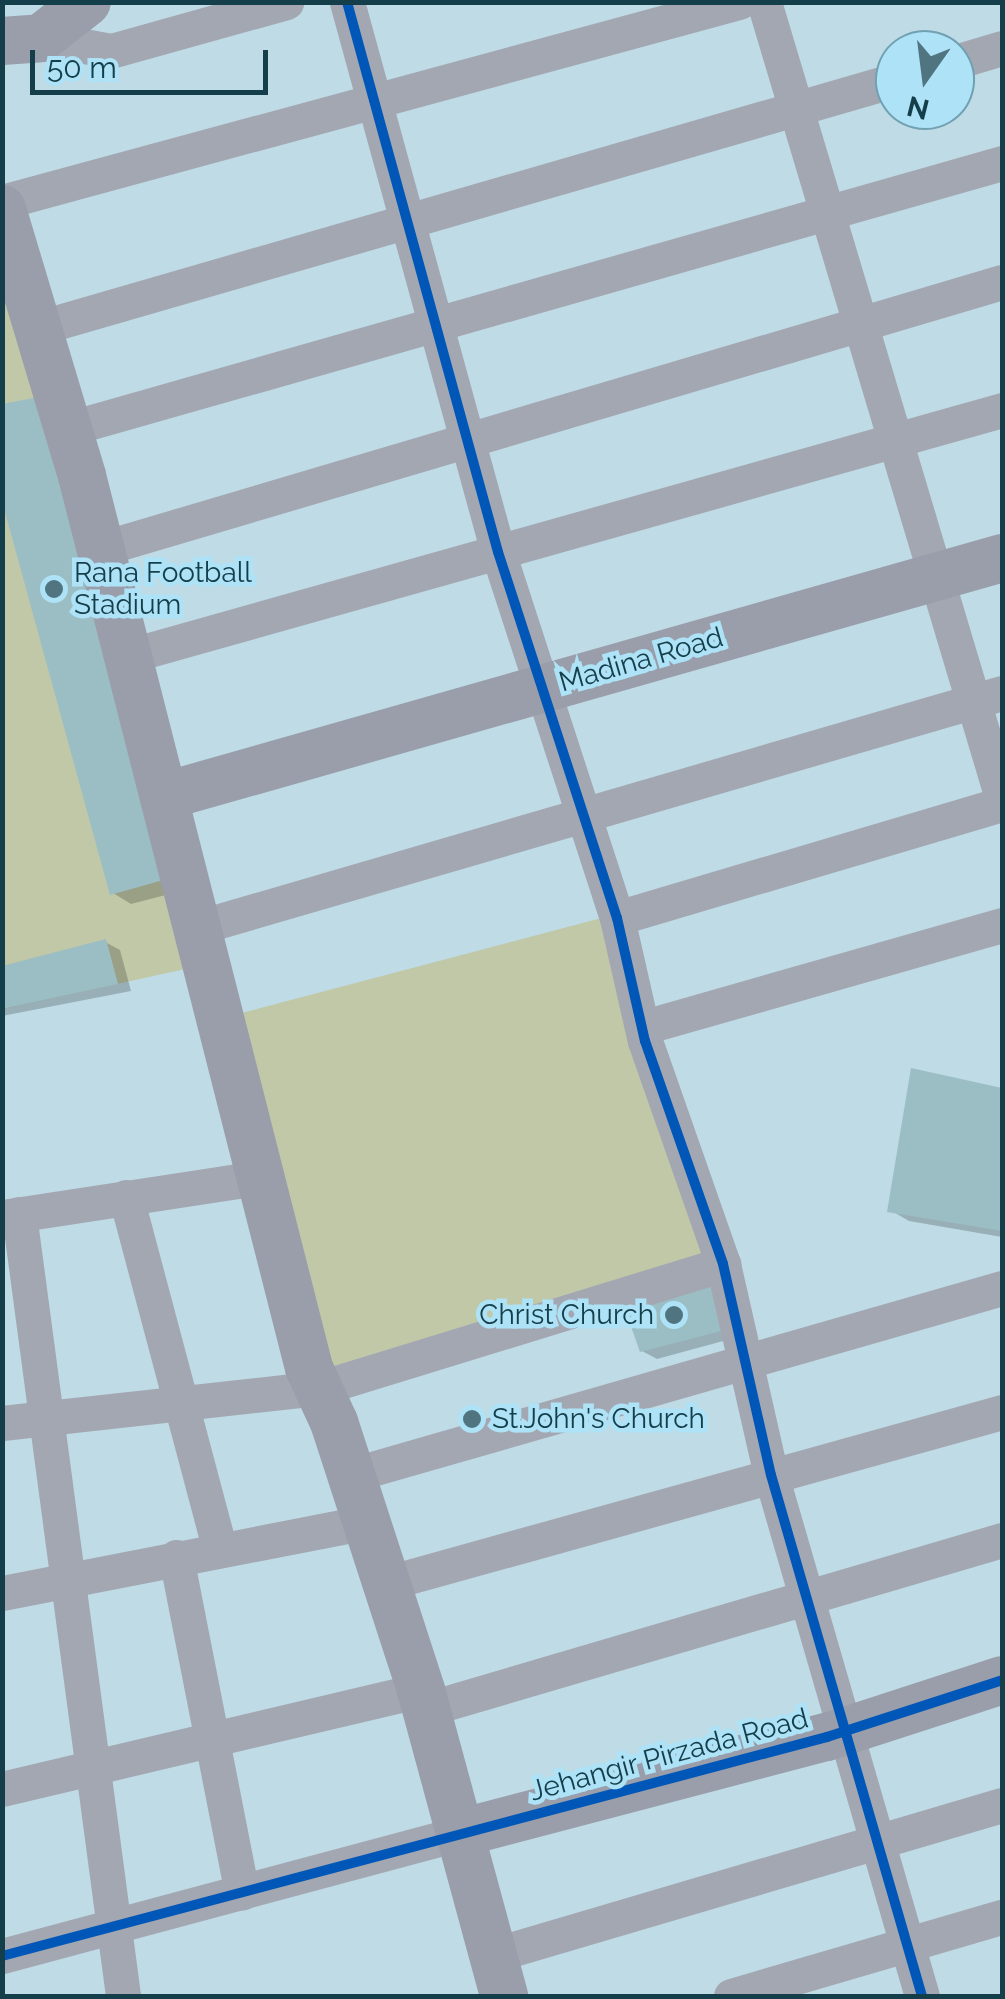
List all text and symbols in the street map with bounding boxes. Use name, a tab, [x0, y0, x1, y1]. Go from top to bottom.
scale bar	[35, 30, 272, 92]
north arrow	[875, 30, 975, 130]
text: 50 m	[47, 50, 117, 85]
text: N	[904, 89, 932, 126]
place label: Rana Football Stadium	[74, 556, 252, 622]
marker: Rana Football Stadium	[43, 578, 65, 600]
street label: Madina Road	[555, 621, 727, 699]
place label: Christ Church	[479, 1298, 654, 1332]
marker: Christ Church	[663, 1304, 685, 1326]
place label: St.John's Church	[492, 1402, 705, 1436]
marker: St.John's Church	[461, 1408, 483, 1430]
street label: Jehangir Pirzada Road	[526, 1702, 812, 1808]

